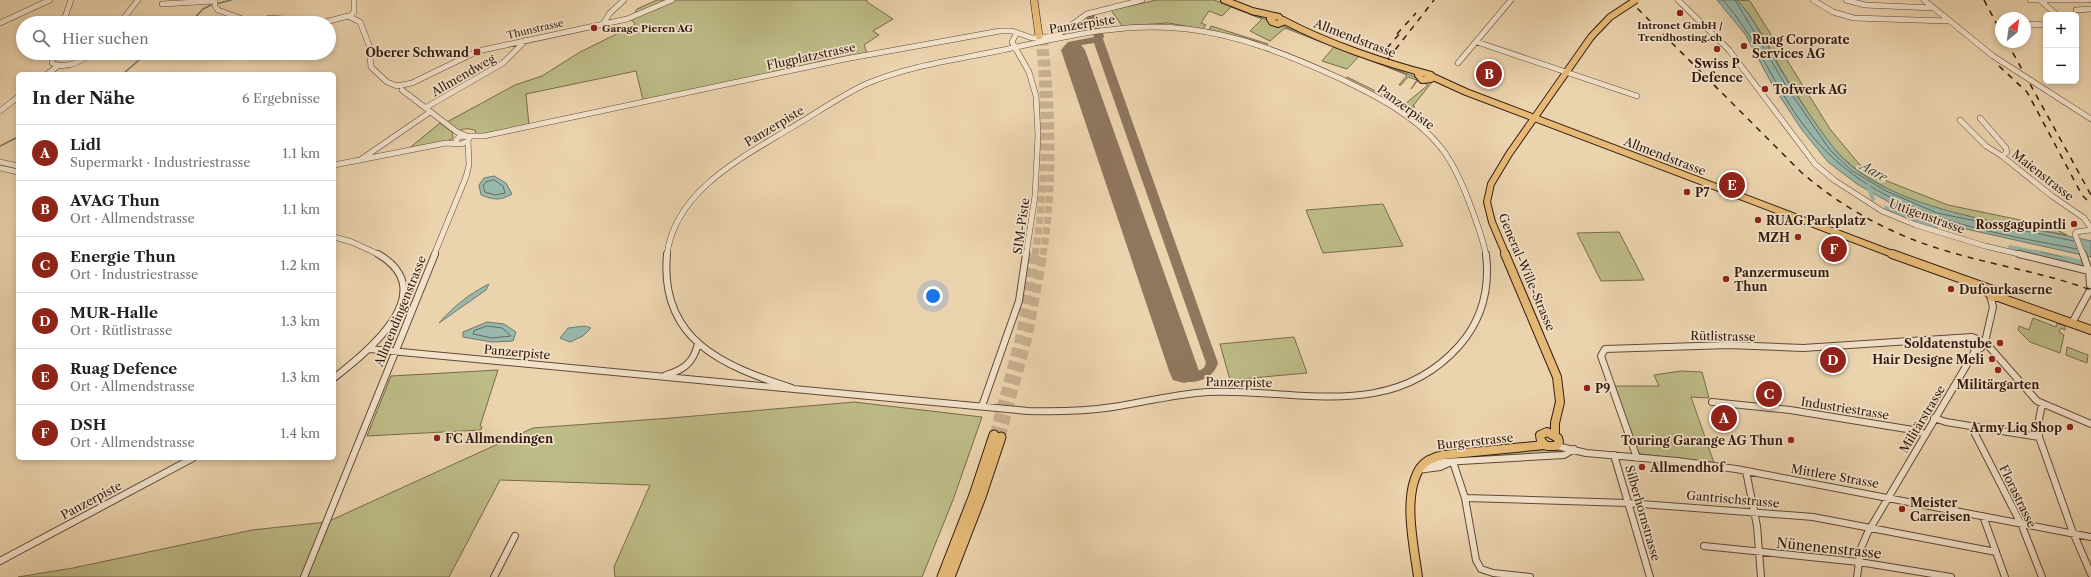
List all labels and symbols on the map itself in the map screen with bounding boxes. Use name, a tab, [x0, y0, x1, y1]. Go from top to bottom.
marker: Intronet GmbH / Trendhosting.ch	[1675, 8, 1685, 18]
street label: Panzerpiste	[1048, 11, 1116, 37]
north arrow	[1995, 12, 2031, 48]
street label: Allmendstrasse	[1311, 15, 1398, 61]
street label: Thunstrasse	[505, 16, 565, 42]
place label: Intronet GmbH / Trendhosting.ch	[1637, 19, 1723, 44]
place label: Garage Pieren AG	[602, 22, 694, 35]
marker: Garage Pieren AG	[589, 23, 599, 33]
place label: Ruag Corporate Services AG	[1752, 32, 1850, 61]
street label: Flugplatzstrasse	[765, 39, 857, 73]
marker: Ruag Corporate Services AG	[1739, 41, 1749, 51]
marker: Swiss P Defence	[1712, 44, 1722, 54]
place label: Oberer Schwand	[366, 45, 469, 60]
marker: Oberer Schwand	[472, 47, 482, 57]
street label: Allmendweg	[428, 50, 498, 100]
place label: Swiss P Defence	[1691, 56, 1743, 85]
pin: B	[1476, 59, 1502, 89]
street label: Panzerpiste	[1375, 81, 1438, 133]
place label: Tofwerk AG	[1773, 82, 1847, 97]
marker: Tofwerk AG	[1760, 84, 1770, 94]
street label: Panzerpiste	[742, 102, 807, 150]
street label: Allmendstrasse	[1621, 133, 1708, 179]
street label: Maienstrasse	[2009, 146, 2077, 204]
water label: Aare	[1856, 156, 1891, 185]
pin: E	[1719, 170, 1745, 200]
place label: P7	[1695, 185, 1710, 200]
marker: P7	[1682, 187, 1692, 197]
street label: Uttigenstrasse	[1887, 195, 1967, 237]
street label: SIM-Piste	[1010, 197, 1032, 255]
street label: General-Wille-Strasse	[1495, 211, 1559, 333]
place label: RUAG Parkplatz	[1766, 213, 1866, 228]
marker: RUAG Parkplatz	[1753, 215, 1763, 225]
place label: Rossgagupintli	[1976, 217, 2067, 232]
marker: Rossgagupintli	[2069, 219, 2079, 229]
place label: MZH	[1758, 230, 1790, 245]
marker: MZH	[1793, 232, 1803, 242]
pin: F	[1821, 234, 1847, 264]
street label: Allmendingenstrasse	[371, 253, 429, 370]
place label: Panzermuseum Thun	[1734, 265, 1830, 294]
marker: Panzermuseum Thun	[1721, 274, 1731, 284]
place label: Dufourkaserne	[1959, 282, 2052, 297]
marker: Dufourkaserne	[1946, 284, 1956, 294]
your location	[923, 286, 943, 306]
street label: Rütlistrasse	[1690, 328, 1756, 344]
place label: Soldatenstube	[1904, 336, 1992, 351]
marker: Soldatenstube	[1995, 338, 2005, 348]
street label: Panzerpiste	[483, 342, 551, 362]
pin: D	[1820, 345, 1846, 375]
place label: Hair Designe Meli	[1872, 352, 1985, 367]
marker: Hair Designe Meli	[1987, 354, 1997, 364]
marker: Militärgarten	[1993, 365, 2003, 375]
street label: Panzerpiste	[1206, 374, 1273, 390]
place label: Militärgarten	[1956, 377, 2040, 392]
pin: C	[1756, 379, 1782, 409]
place label: P9	[1595, 381, 1610, 396]
street label: Militärstrasse	[1896, 382, 1948, 456]
marker: P9	[1582, 383, 1592, 393]
street label: Industriestrasse	[1800, 394, 1891, 422]
pin: A	[1711, 403, 1737, 433]
place label: Army Liq Shop	[1969, 420, 2062, 435]
marker: Army Liq Shop	[2065, 422, 2075, 432]
street label: Burgerstrasse	[1436, 430, 1514, 452]
place label: FC Allmendingen	[445, 431, 554, 446]
marker: FC Allmendingen	[432, 433, 442, 443]
place label: Touring Garange AG Thun	[1621, 433, 1784, 448]
marker: Touring Garange AG Thun	[1786, 435, 1796, 445]
place label: Allmendhof	[1649, 460, 1726, 475]
street label: Mittlere Strasse	[1790, 461, 1881, 491]
marker: Allmendhof	[1637, 462, 1647, 472]
street label: Florastrasse	[1996, 462, 2040, 530]
street label: Silberhornstrasse	[1622, 463, 1664, 563]
street label: Panzerpiste	[58, 478, 124, 522]
street label: Gantrischstrasse	[1686, 487, 1780, 511]
place label: Meister Carreisen	[1910, 495, 1971, 524]
marker: Meister Carreisen	[1897, 504, 1907, 514]
street label: Nünenenstrasse	[1775, 534, 1883, 562]

